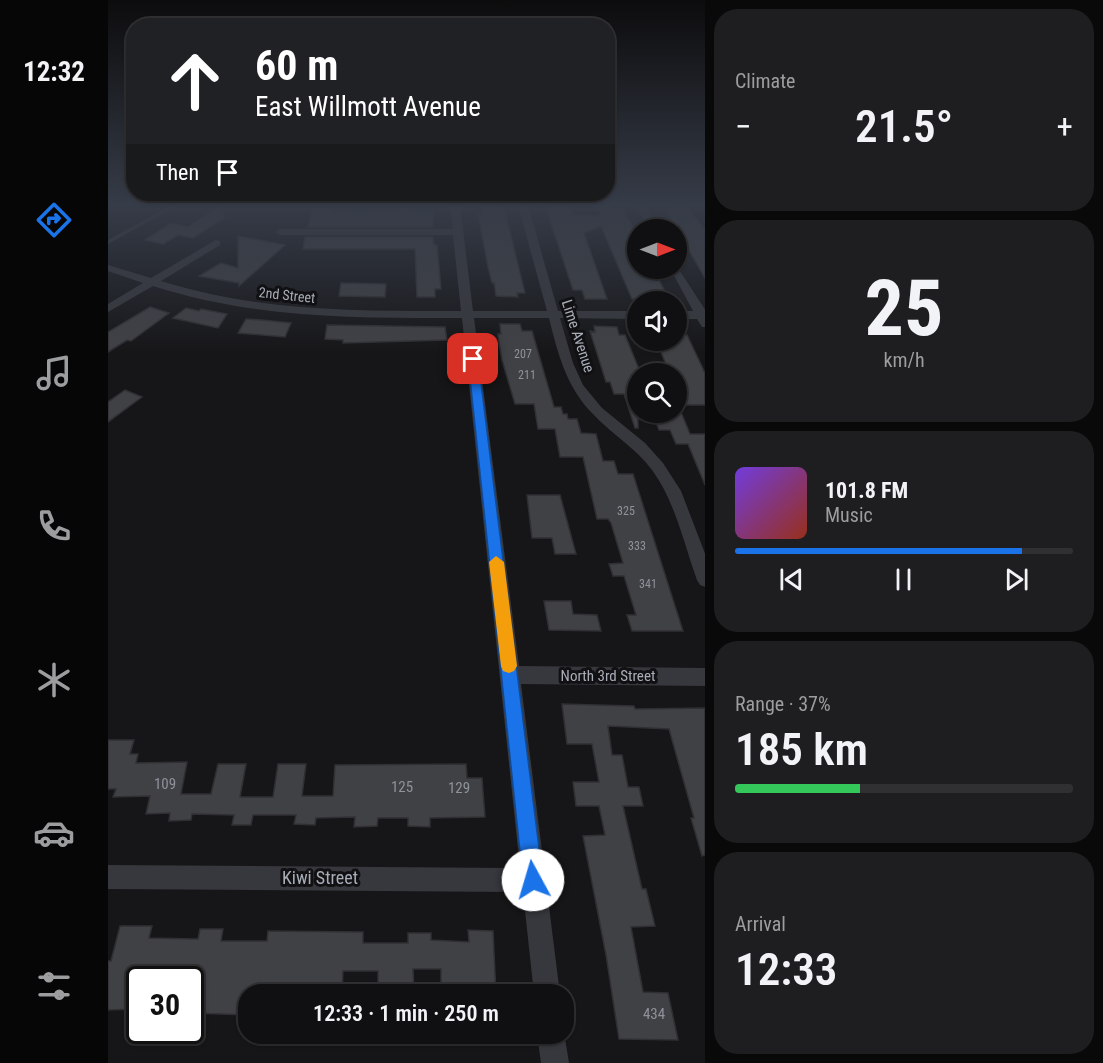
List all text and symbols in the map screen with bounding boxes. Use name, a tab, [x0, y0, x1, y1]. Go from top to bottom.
text: 60 m	[255, 41, 338, 90]
icon: ahead	[156, 42, 234, 120]
text: 12:32	[23, 56, 85, 88]
text: Climate	[735, 69, 795, 93]
text: East Willmott Avenue	[255, 91, 481, 123]
text: 21.5°	[855, 100, 953, 153]
text: −	[735, 107, 752, 146]
text: +	[1057, 107, 1073, 146]
icon: arrive	[211, 156, 244, 189]
text: Then	[156, 160, 199, 185]
icon: directions	[33, 199, 75, 241]
north arrow	[627, 219, 687, 279]
map controls	[627, 219, 687, 423]
text: 25	[865, 263, 943, 354]
street label: 2nd Street	[258, 284, 316, 306]
button: sound	[627, 291, 687, 351]
street label: Lime Avenue	[558, 297, 598, 375]
pin	[447, 333, 498, 384]
icon: arrive	[456, 342, 489, 375]
house number: 207	[514, 347, 532, 361]
text: km/h	[883, 348, 925, 372]
icon: music	[33, 352, 75, 394]
button: search	[627, 363, 687, 423]
house number: 211	[518, 368, 536, 382]
text: 101.8 FM	[825, 478, 908, 503]
text: Music	[825, 503, 873, 527]
house number: 325	[617, 504, 635, 518]
icon: phone	[33, 505, 75, 547]
house number: 333	[628, 539, 646, 553]
icon: previous	[775, 563, 808, 596]
icon: pause	[887, 563, 920, 596]
icon: next	[1000, 563, 1033, 596]
house number: 341	[639, 577, 657, 591]
icon: climate	[33, 659, 75, 701]
street label: North 3rd Street	[561, 667, 655, 685]
text: Range · 37%	[735, 692, 831, 716]
text: 185 km	[735, 723, 868, 776]
house number: 109	[154, 775, 176, 793]
house number: 125	[391, 778, 413, 796]
house number: 129	[448, 779, 470, 797]
icon: car	[33, 812, 75, 854]
position arrow	[501, 848, 565, 912]
street label: Kiwi Street	[282, 867, 358, 888]
text: Arrival	[735, 912, 786, 936]
text: 12:33	[735, 943, 837, 996]
icon: filters	[33, 965, 75, 1007]
speed limit sign: 30	[126, 966, 204, 1044]
text: 12:33 · 1 min · 250 m	[313, 1001, 499, 1026]
house number: 434	[643, 1005, 665, 1023]

